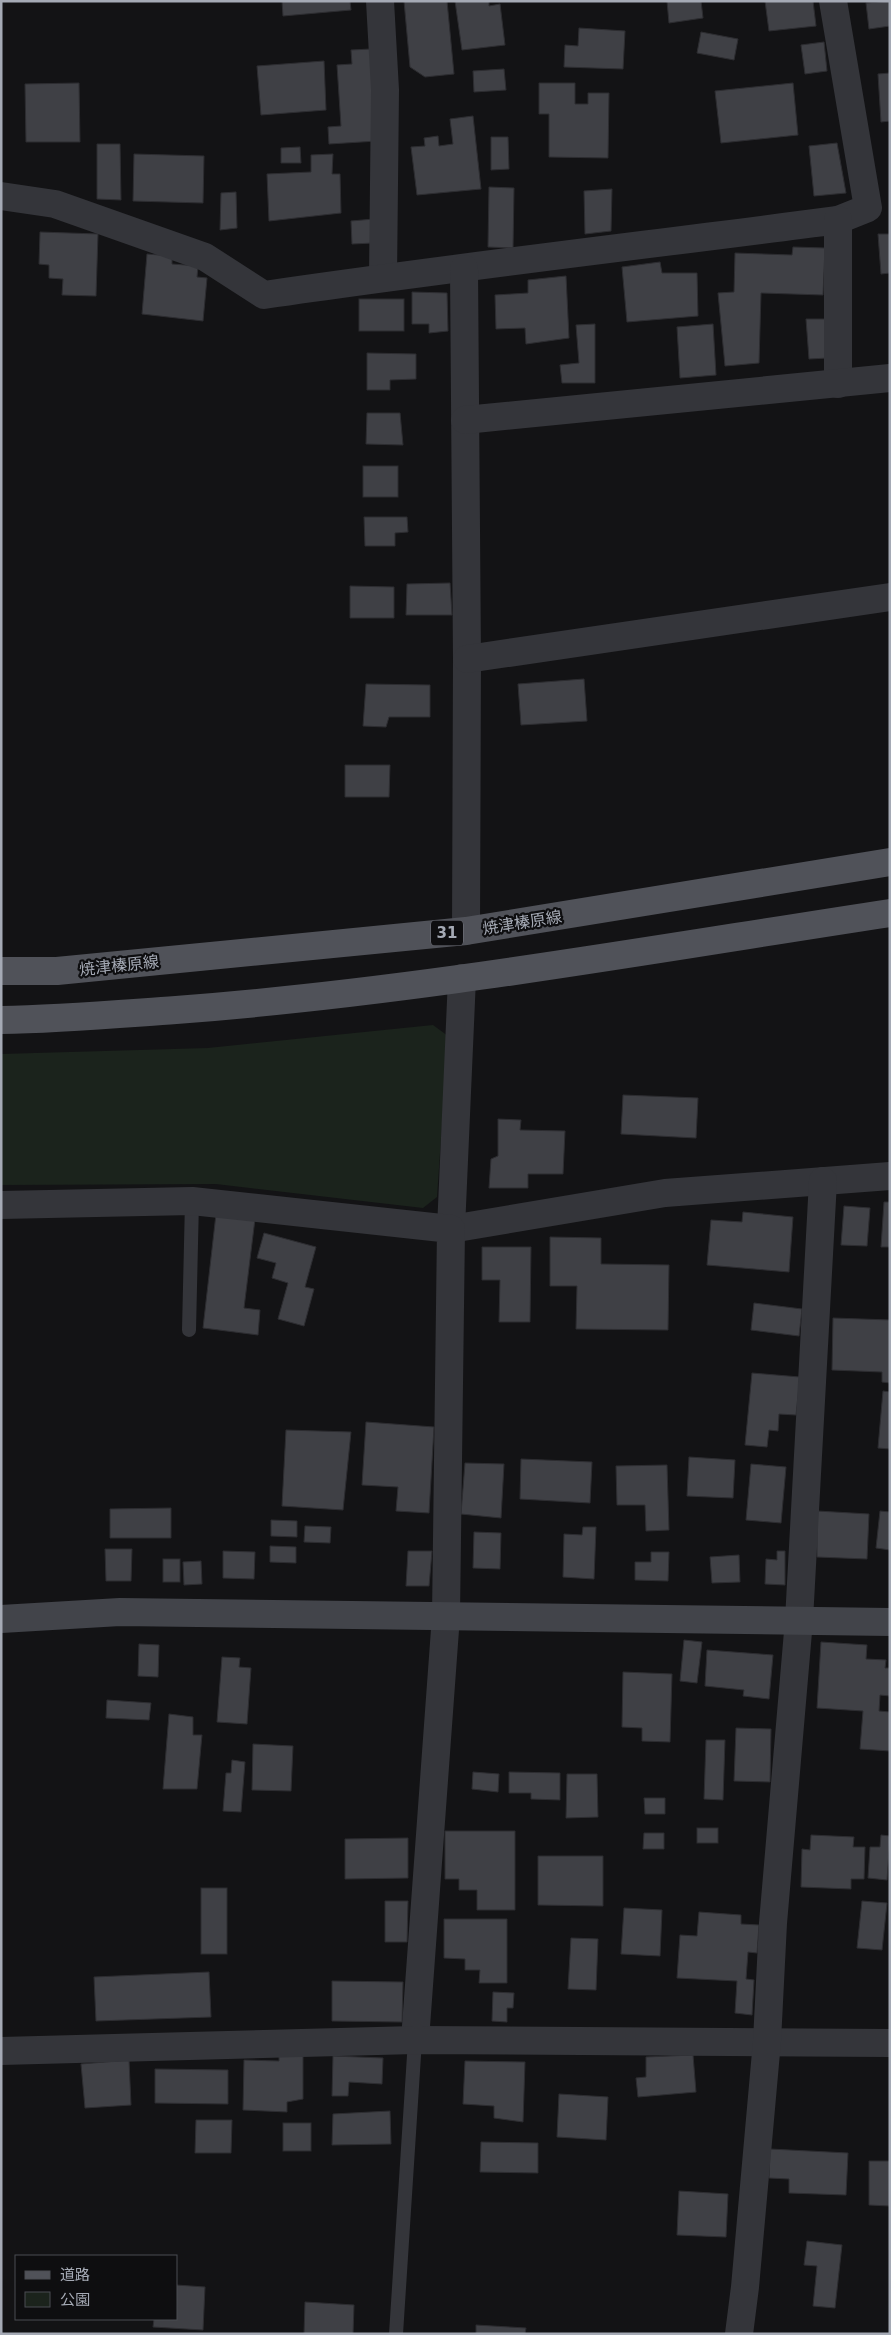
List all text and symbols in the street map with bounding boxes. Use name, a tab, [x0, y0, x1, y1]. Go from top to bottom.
street label: 焼津榛原線	[481, 907, 563, 938]
road number: 31	[431, 920, 463, 946]
street label: 焼津榛原線	[78, 952, 160, 979]
legend	[15, 2255, 178, 2320]
text: 道路	[60, 2266, 90, 2284]
text: 公園	[60, 2291, 90, 2309]

